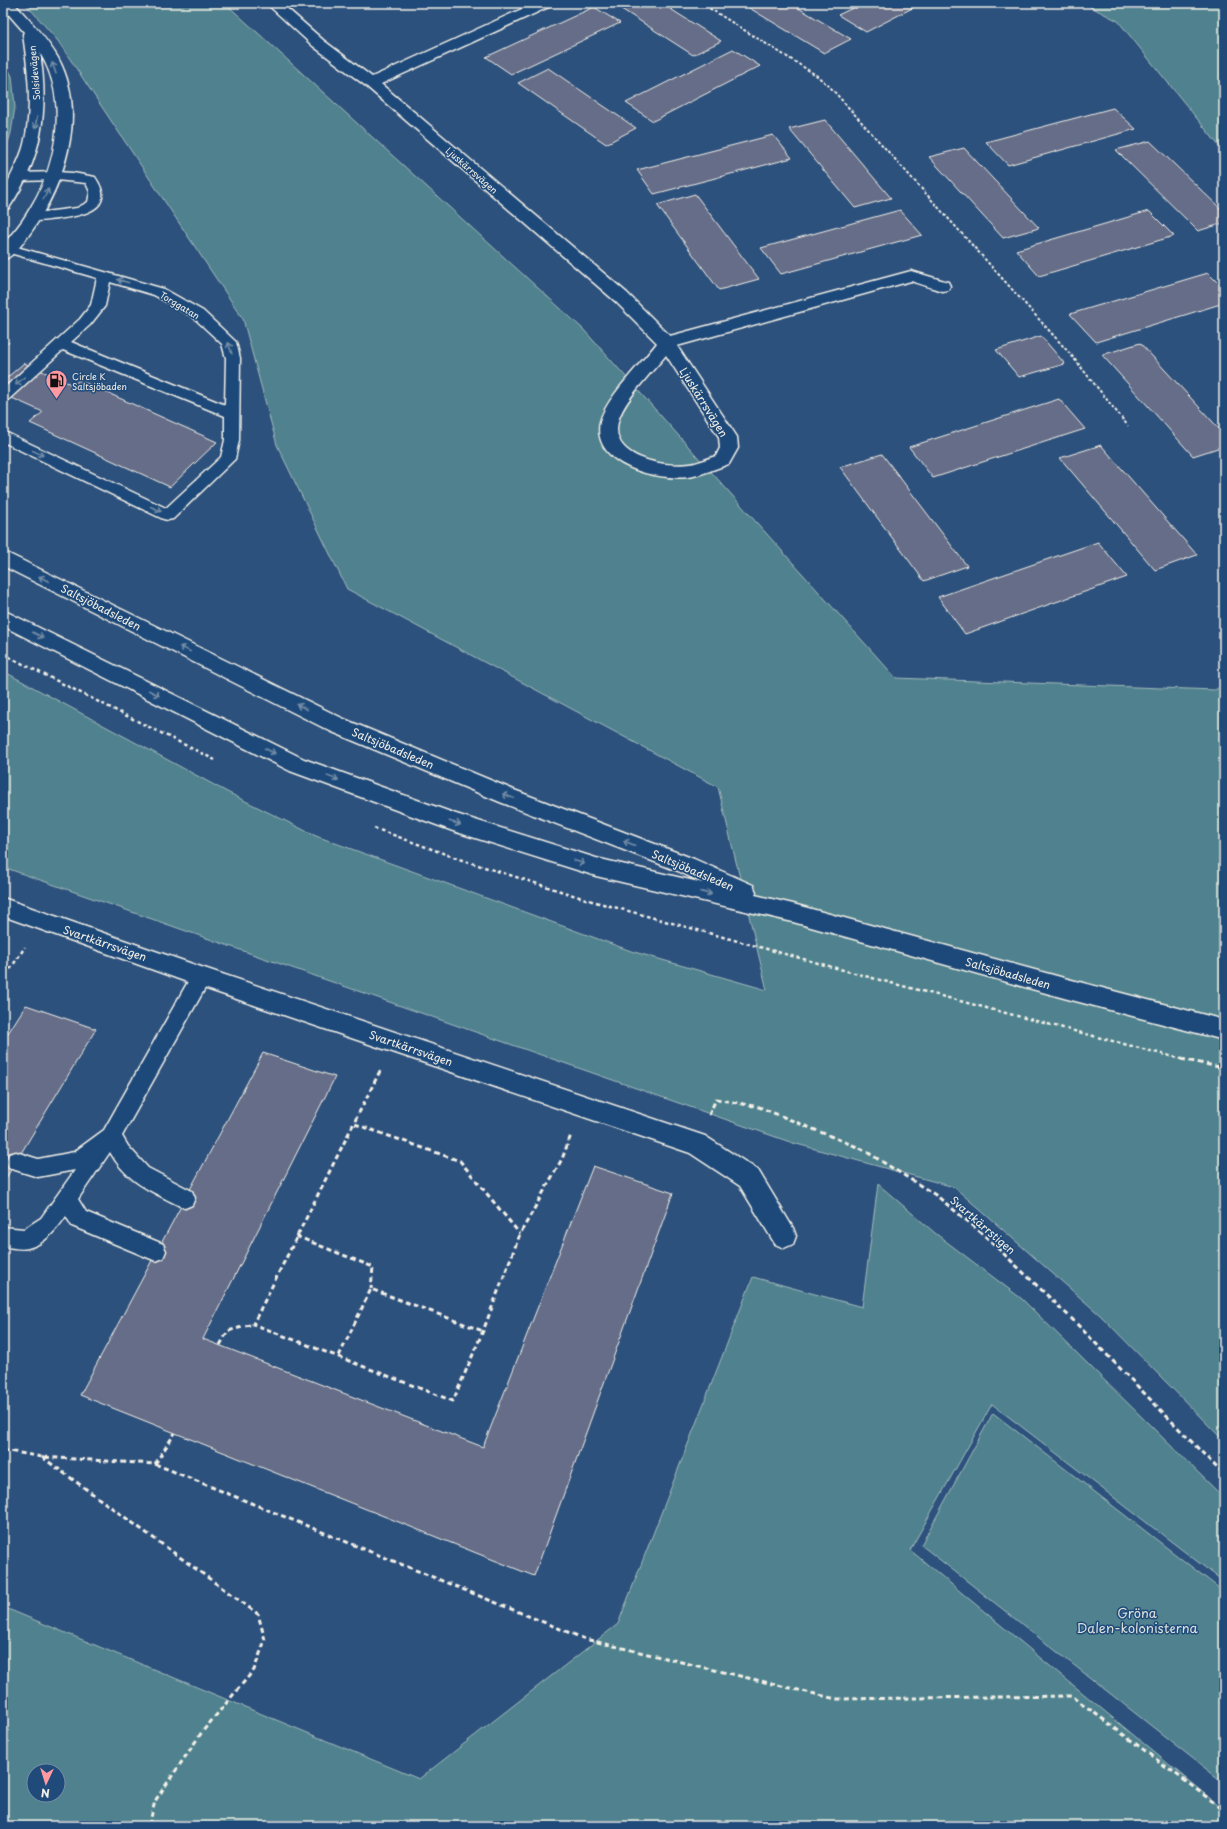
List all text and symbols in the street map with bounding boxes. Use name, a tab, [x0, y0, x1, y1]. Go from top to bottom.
street label: Solsidevägen	[25, 45, 43, 101]
one-way arrow	[50, 62, 57, 75]
one-way arrow	[31, 117, 39, 130]
street label: Ljuskärrsvägen	[443, 143, 501, 197]
one-way arrow	[43, 188, 51, 200]
one-way arrow	[116, 277, 129, 285]
street label: Torggatan	[157, 288, 203, 322]
one-way arrow	[226, 341, 233, 354]
street label: Ljuskärrsvägen	[676, 364, 732, 440]
fuel station icon: Circle K Saltsjöbaden	[43, 368, 69, 401]
place label: Circle K Saltsjöbaden	[72, 369, 127, 393]
one-way arrow	[15, 376, 25, 386]
one-way arrow	[32, 450, 44, 457]
one-way arrow	[149, 506, 161, 513]
one-way arrow	[38, 574, 50, 582]
street label: Saltsjöbadsleden	[58, 580, 144, 634]
one-way arrow	[32, 632, 44, 639]
one-way arrow	[180, 645, 192, 653]
one-way arrow	[148, 690, 160, 697]
one-way arrow	[296, 703, 308, 710]
street label: Saltsjöbadsleden	[349, 723, 437, 773]
one-way arrow	[264, 748, 276, 756]
one-way arrow	[327, 775, 339, 783]
one-way arrow	[502, 792, 514, 800]
one-way arrow	[449, 820, 462, 827]
one-way arrow	[623, 839, 635, 847]
street label: Saltsjöbadsleden	[649, 845, 737, 895]
one-way arrow	[573, 859, 586, 866]
one-way arrow	[699, 889, 712, 897]
street label: Svartkärrsvägen	[61, 921, 149, 965]
street label: Saltsjöbadsleden	[963, 953, 1053, 993]
street label: Svartkärrsvägen	[367, 1026, 455, 1070]
street label: Svartkärrstigen	[947, 1192, 1019, 1258]
park label: Gröna Dalen-kolonisterna	[1076, 1603, 1198, 1637]
north arrow	[26, 1763, 66, 1803]
text: N	[40, 1785, 50, 1802]

